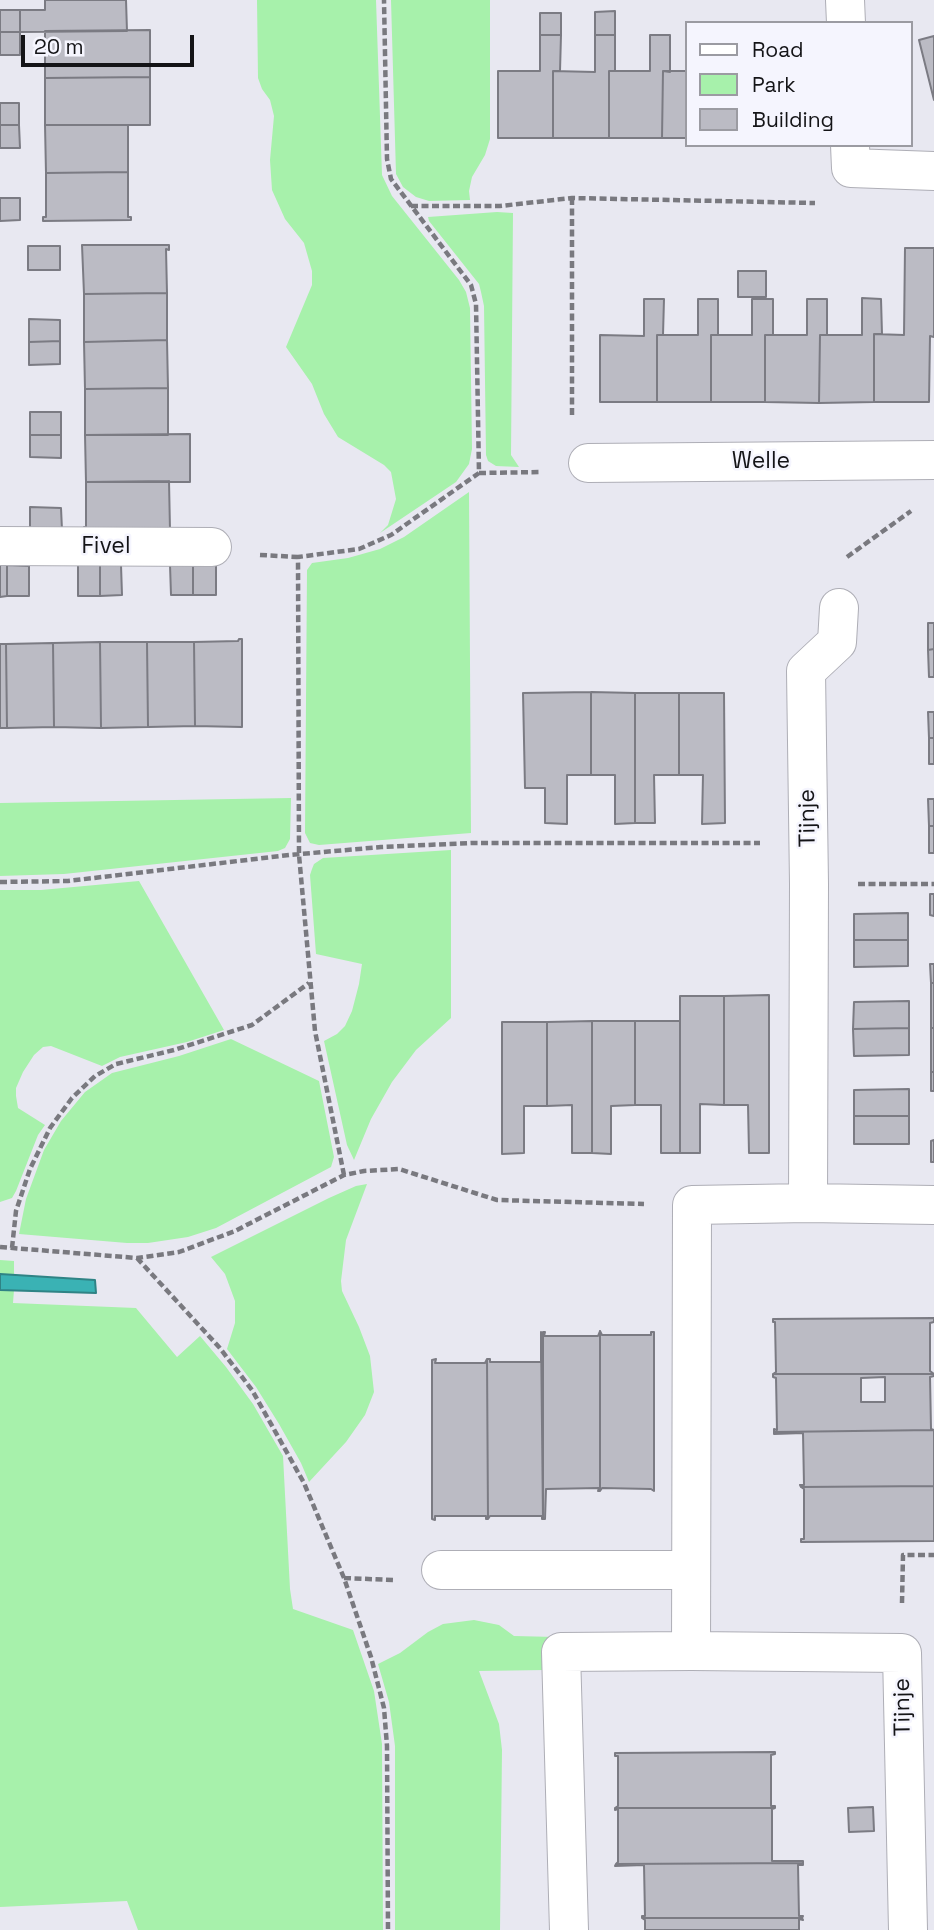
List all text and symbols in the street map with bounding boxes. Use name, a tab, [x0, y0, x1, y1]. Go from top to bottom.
scale bar	[24, 21, 198, 65]
legend	[685, 21, 913, 147]
text: 20 m	[34, 33, 84, 60]
text: Road	[752, 36, 804, 63]
text: Park	[752, 71, 796, 98]
text: Building	[752, 106, 834, 133]
street label: Welle	[732, 448, 790, 476]
street label: Fivel	[81, 533, 131, 561]
street label: Tijnje	[794, 789, 822, 847]
street label: Tijnje	[889, 1678, 917, 1736]

